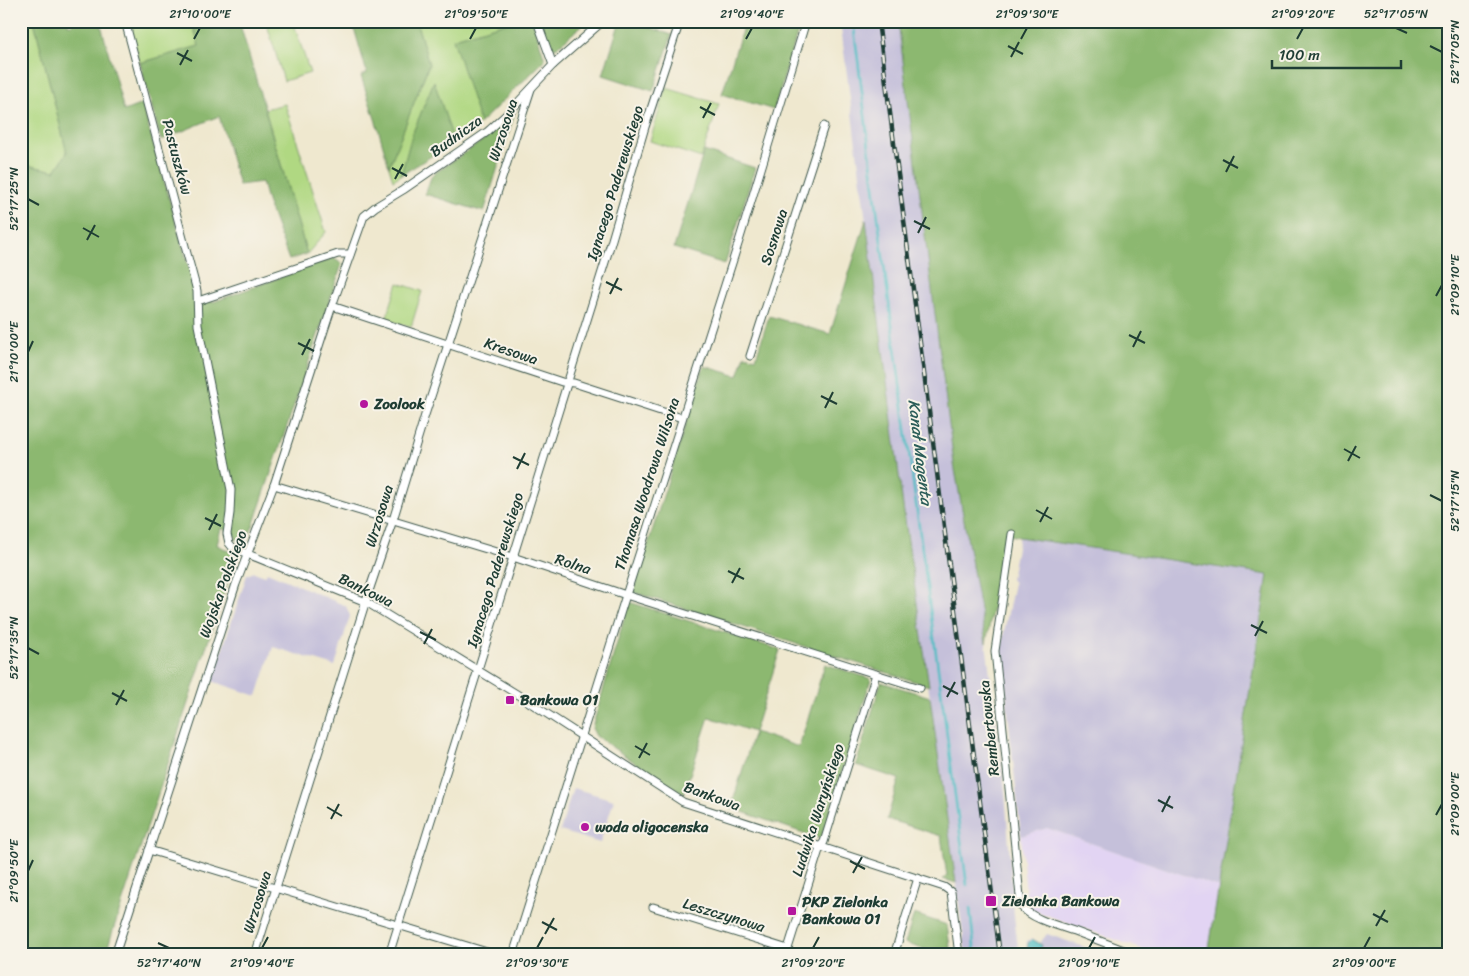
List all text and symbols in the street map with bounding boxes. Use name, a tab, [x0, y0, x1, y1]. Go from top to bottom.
text: 21°10'00"E	[169, 3, 232, 25]
text: 21°09'50"E	[444, 3, 509, 25]
text: 21°09'40"E	[720, 3, 785, 25]
text: 21°09'30"E	[996, 3, 1060, 25]
text: 21°09'20"E	[1272, 3, 1336, 25]
text: 52°17'05"N	[1364, 3, 1429, 25]
text: 52°17'05"N	[1444, 19, 1466, 84]
scale bar	[1272, 38, 1400, 70]
text: 100 m	[1279, 42, 1320, 68]
street label: Wrzosowa	[481, 95, 525, 165]
street label: Ignacego Paderewskiego	[579, 102, 651, 265]
street label: Budnicza	[424, 108, 488, 164]
street label: Pastuszków	[154, 116, 200, 198]
text: 52°17'25"N	[3, 167, 25, 231]
street label: Sosnowa	[753, 205, 795, 268]
text: 21°09'10"E	[1444, 253, 1466, 316]
text: 21°10'00"E	[3, 320, 25, 383]
street label: Kresowa	[481, 330, 542, 372]
place label: Zoolook	[373, 391, 426, 417]
street label: Thomasa Woodrowa Wilsona	[607, 394, 687, 574]
marker: Zoolook	[358, 398, 370, 410]
water label: Kanał Magenta	[900, 398, 942, 508]
text: 52°17'15"N	[1444, 470, 1466, 532]
street label: Wrzosowa	[357, 481, 401, 550]
street label: Ignacego Paderewskiego	[459, 489, 531, 652]
street label: Wojska Polskiego	[191, 526, 255, 641]
street label: Rolna	[552, 546, 595, 582]
street label: Bankowa	[334, 565, 398, 615]
text: 52°17'35"N	[3, 616, 25, 680]
street label: Rembertowska	[971, 678, 1007, 777]
place label: Bankowa 01	[520, 687, 599, 713]
marker: Bankowa 01	[504, 694, 516, 706]
street label: Ludwika Waryńskiego	[784, 740, 852, 880]
text: 21°09'00"E	[1444, 771, 1466, 836]
street label: Bankowa	[680, 774, 744, 818]
place label: woda oligocenska	[595, 814, 709, 840]
marker: woda oligocenska	[579, 821, 591, 833]
text: 21°09'50"E	[3, 838, 25, 903]
street label: Wrzosowa	[235, 867, 279, 936]
place label: Zielonka Bankowa	[1001, 888, 1120, 914]
place label: PKP Zielonka Bankowa 01	[802, 889, 888, 932]
street label: Leszczynowa	[680, 890, 769, 940]
marker: Zielonka Bankowa	[984, 894, 998, 908]
marker: PKP Zielonka Bankowa 01	[786, 905, 798, 917]
text: 52°17'40"N	[137, 952, 202, 974]
text: 21°09'40"E	[230, 952, 295, 974]
text: 21°09'30"E	[506, 952, 570, 974]
text: 21°09'20"E	[782, 952, 846, 974]
text: 21°09'10"E	[1059, 952, 1121, 974]
text: 21°09'00"E	[1332, 952, 1397, 974]

